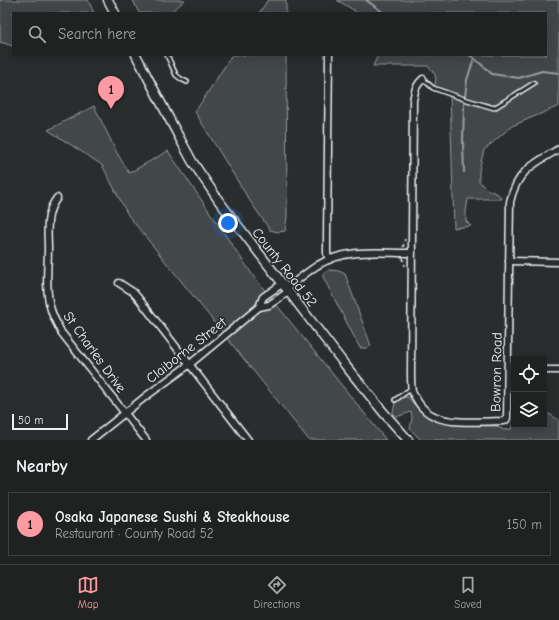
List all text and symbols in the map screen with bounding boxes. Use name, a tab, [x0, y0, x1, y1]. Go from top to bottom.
search box	[12, 12, 547, 56]
icon: search	[26, 23, 48, 45]
text: Search here	[58, 25, 136, 43]
pin: 1	[98, 76, 124, 109]
your location	[218, 213, 238, 233]
street label: County Road 52	[248, 224, 321, 310]
street label: St Charles Drive	[60, 308, 130, 396]
street label: Claiborne Street	[143, 313, 231, 387]
street label: Bowron Road	[487, 332, 506, 412]
map controls	[511, 356, 547, 428]
button: locate	[511, 356, 547, 392]
button: layers	[511, 392, 547, 428]
scale bar	[12, 412, 68, 431]
text: 50 m	[18, 414, 43, 427]
text: Nearby	[16, 457, 67, 476]
text: Osaka Japanese Sushi & Steakhouse	[55, 508, 290, 526]
text: 1	[27, 517, 33, 532]
text: 150 m	[507, 517, 542, 532]
text: Restaurant · County Road 52	[55, 526, 214, 541]
tab: Map	[77, 574, 99, 611]
tab: Directions	[253, 574, 300, 611]
tab: Saved	[454, 574, 482, 611]

